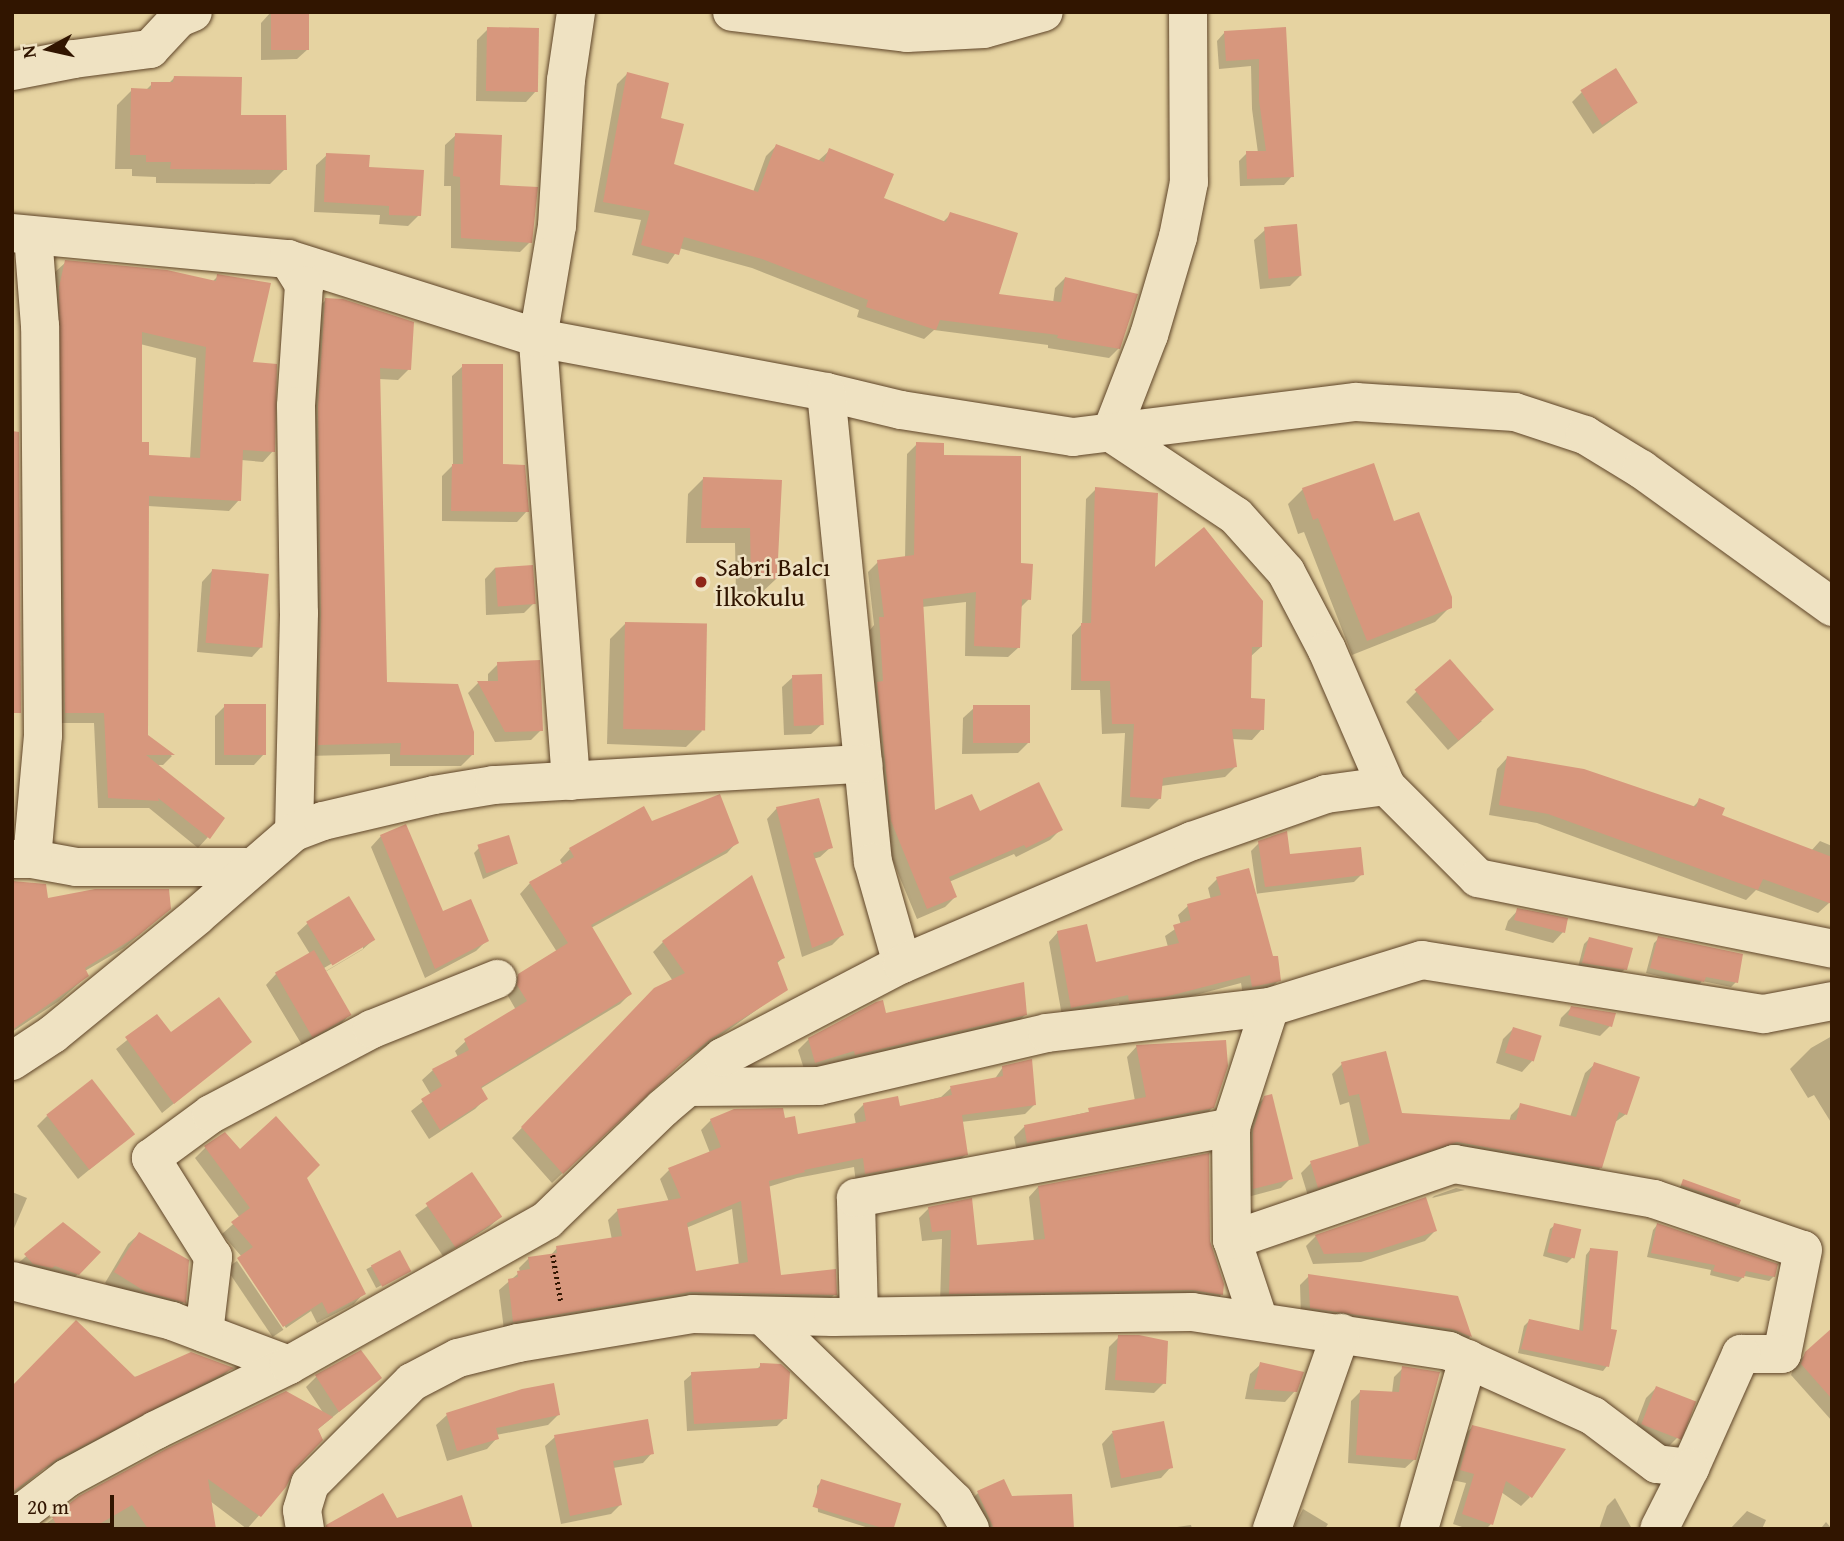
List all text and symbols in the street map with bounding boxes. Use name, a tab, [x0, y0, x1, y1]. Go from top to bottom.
north arrow	[14, 14, 84, 84]
text: N	[13, 44, 43, 60]
place label: Sabri Balcı İlkokulu	[715, 551, 830, 612]
marker: Sabri Balcı İlkokulu	[693, 574, 709, 590]
scale bar	[18, 1482, 117, 1526]
text: 20 m	[27, 1491, 69, 1522]

